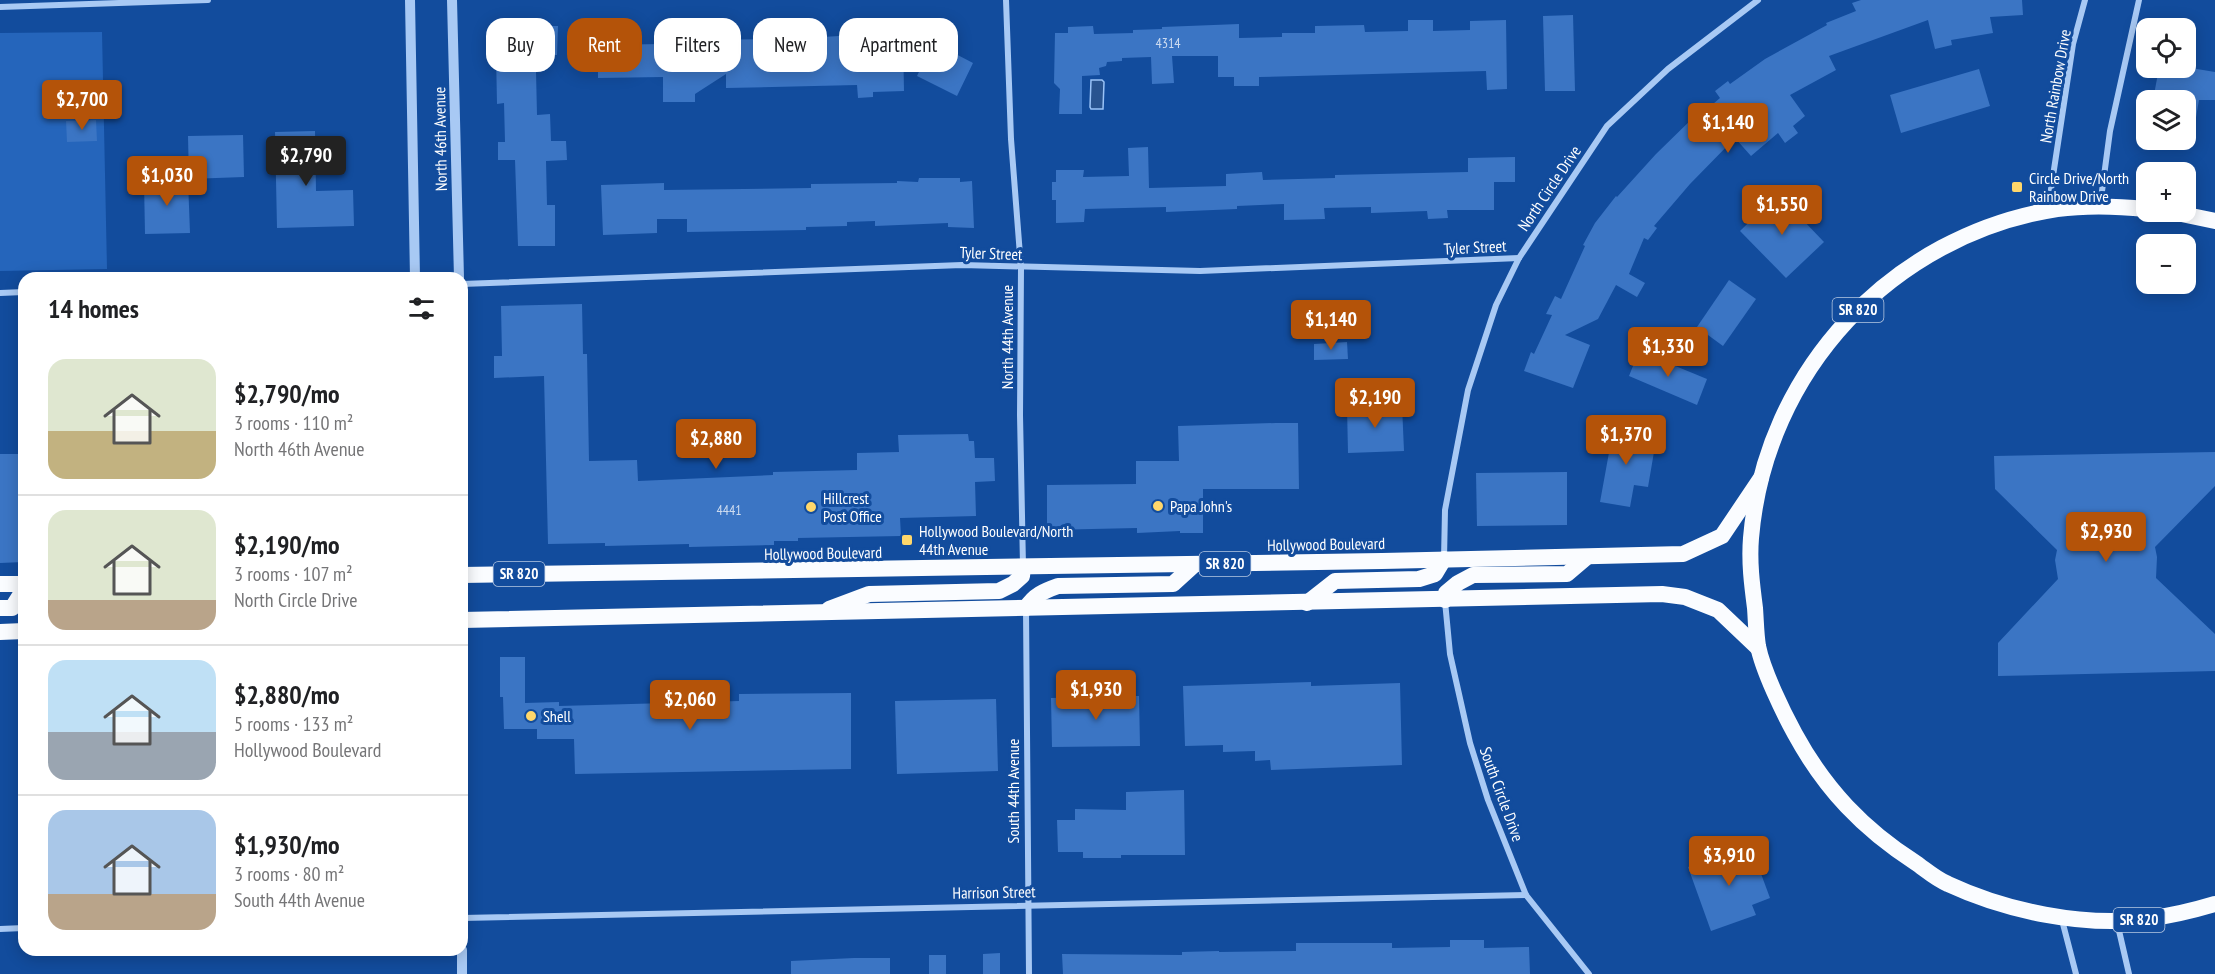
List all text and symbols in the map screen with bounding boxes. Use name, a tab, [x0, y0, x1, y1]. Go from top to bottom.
chip: Buy	[486, 18, 555, 72]
chip: Rent	[567, 18, 642, 72]
chip: Filters	[654, 18, 741, 72]
chip: New	[753, 18, 827, 72]
chip: Apartment	[839, 18, 958, 72]
map controls	[2136, 18, 2196, 294]
button: locate	[2136, 18, 2196, 78]
street label: North Rainbow Drive	[2035, 28, 2075, 144]
house number: 4314	[1155, 34, 1181, 52]
pin: $2,700	[33, 80, 131, 131]
text: $2,700	[56, 86, 108, 112]
street label: North 46th Avenue	[429, 87, 451, 191]
button: layers	[2136, 90, 2196, 150]
pin: $1,140	[1679, 103, 1777, 154]
text: $1,140	[1702, 109, 1754, 135]
pin: $2,790	[257, 136, 355, 187]
street label: North Circle Drive	[1513, 141, 1585, 235]
text: $2,790	[280, 142, 332, 168]
pin: $1,030	[118, 156, 216, 207]
text: $1,030	[141, 162, 193, 188]
button: +	[2136, 162, 2196, 222]
place label: Circle Drive/North Rainbow Drive	[2029, 168, 2129, 206]
marker: Circle Drive/North Rainbow Drive	[2010, 180, 2024, 194]
pin: $1,550	[1733, 185, 1831, 236]
text: $1,550	[1756, 191, 1808, 217]
button: −	[2136, 234, 2196, 294]
street label: Tyler Street	[1443, 235, 1507, 259]
street label: Tyler Street	[959, 242, 1023, 264]
street label: North 44th Avenue	[997, 285, 1017, 389]
text: 14 homes	[48, 292, 139, 325]
icon: filters	[405, 292, 438, 325]
road number: SR 820	[1832, 298, 1884, 322]
pin: $1,140	[1282, 300, 1380, 351]
text: $1,140	[1305, 306, 1357, 332]
pin: $1,330	[1619, 327, 1717, 378]
text: $1,330	[1642, 333, 1694, 359]
text: $2,790/mo	[234, 377, 340, 410]
pin: $2,190	[1326, 378, 1424, 429]
icon: home	[96, 383, 168, 455]
text: $2,190	[1349, 384, 1401, 410]
text: 3 rooms · 110 m²	[234, 410, 353, 436]
pin: $1,370	[1577, 415, 1675, 466]
pin: $2,880	[667, 419, 765, 470]
text: $1,370	[1600, 421, 1652, 447]
text: $2,880	[690, 425, 742, 451]
text: North 46th Avenue	[234, 436, 364, 462]
place label: Hillcrest Post Office	[823, 488, 882, 526]
place label: Papa John's	[1170, 496, 1232, 516]
marker: Papa John's	[1151, 499, 1165, 513]
marker: Hillcrest Post Office	[804, 500, 818, 514]
house number: 4441	[716, 501, 742, 519]
pin: $2,930	[2057, 512, 2155, 563]
text: $2,930	[2080, 518, 2132, 544]
place label: Hollywood Boulevard/North 44th Avenue	[919, 521, 1073, 559]
text: $2,190/mo	[234, 528, 340, 561]
marker: Hollywood Boulevard/North 44th Avenue	[900, 533, 914, 547]
street label: Hollywood Boulevard	[1267, 533, 1385, 555]
icon: home	[96, 534, 168, 606]
street label: Hollywood Boulevard	[764, 542, 882, 564]
road number: SR 820	[1200, 552, 1250, 576]
text: 3 rooms · 107 m²	[234, 561, 353, 587]
road number: SR 820	[494, 562, 544, 586]
text: North Circle Drive	[234, 587, 358, 613]
pin: $1,930	[1047, 670, 1145, 721]
text: $1,930	[1070, 676, 1122, 702]
text: $2,880/mo	[234, 678, 340, 711]
pin: $2,060	[641, 680, 739, 731]
icon: home	[96, 684, 168, 756]
text: $2,060	[664, 686, 716, 712]
place label: Shell	[543, 706, 571, 726]
marker: Shell	[524, 709, 538, 723]
text: 5 rooms · 133 m²	[234, 711, 353, 737]
text: Hollywood Boulevard	[234, 737, 381, 763]
street label: South 44th Avenue	[1003, 739, 1023, 843]
street label: South Circle Drive	[1476, 744, 1528, 844]
text: $1,930/mo	[234, 828, 340, 861]
icon: home	[96, 834, 168, 906]
pin: $3,910	[1680, 836, 1778, 887]
text: $3,910	[1703, 842, 1755, 868]
text: 3 rooms · 80 m²	[234, 861, 344, 887]
street label: Harrison Street	[952, 881, 1036, 903]
text: South 44th Avenue	[234, 887, 365, 913]
road number: SR 820	[2114, 908, 2164, 932]

